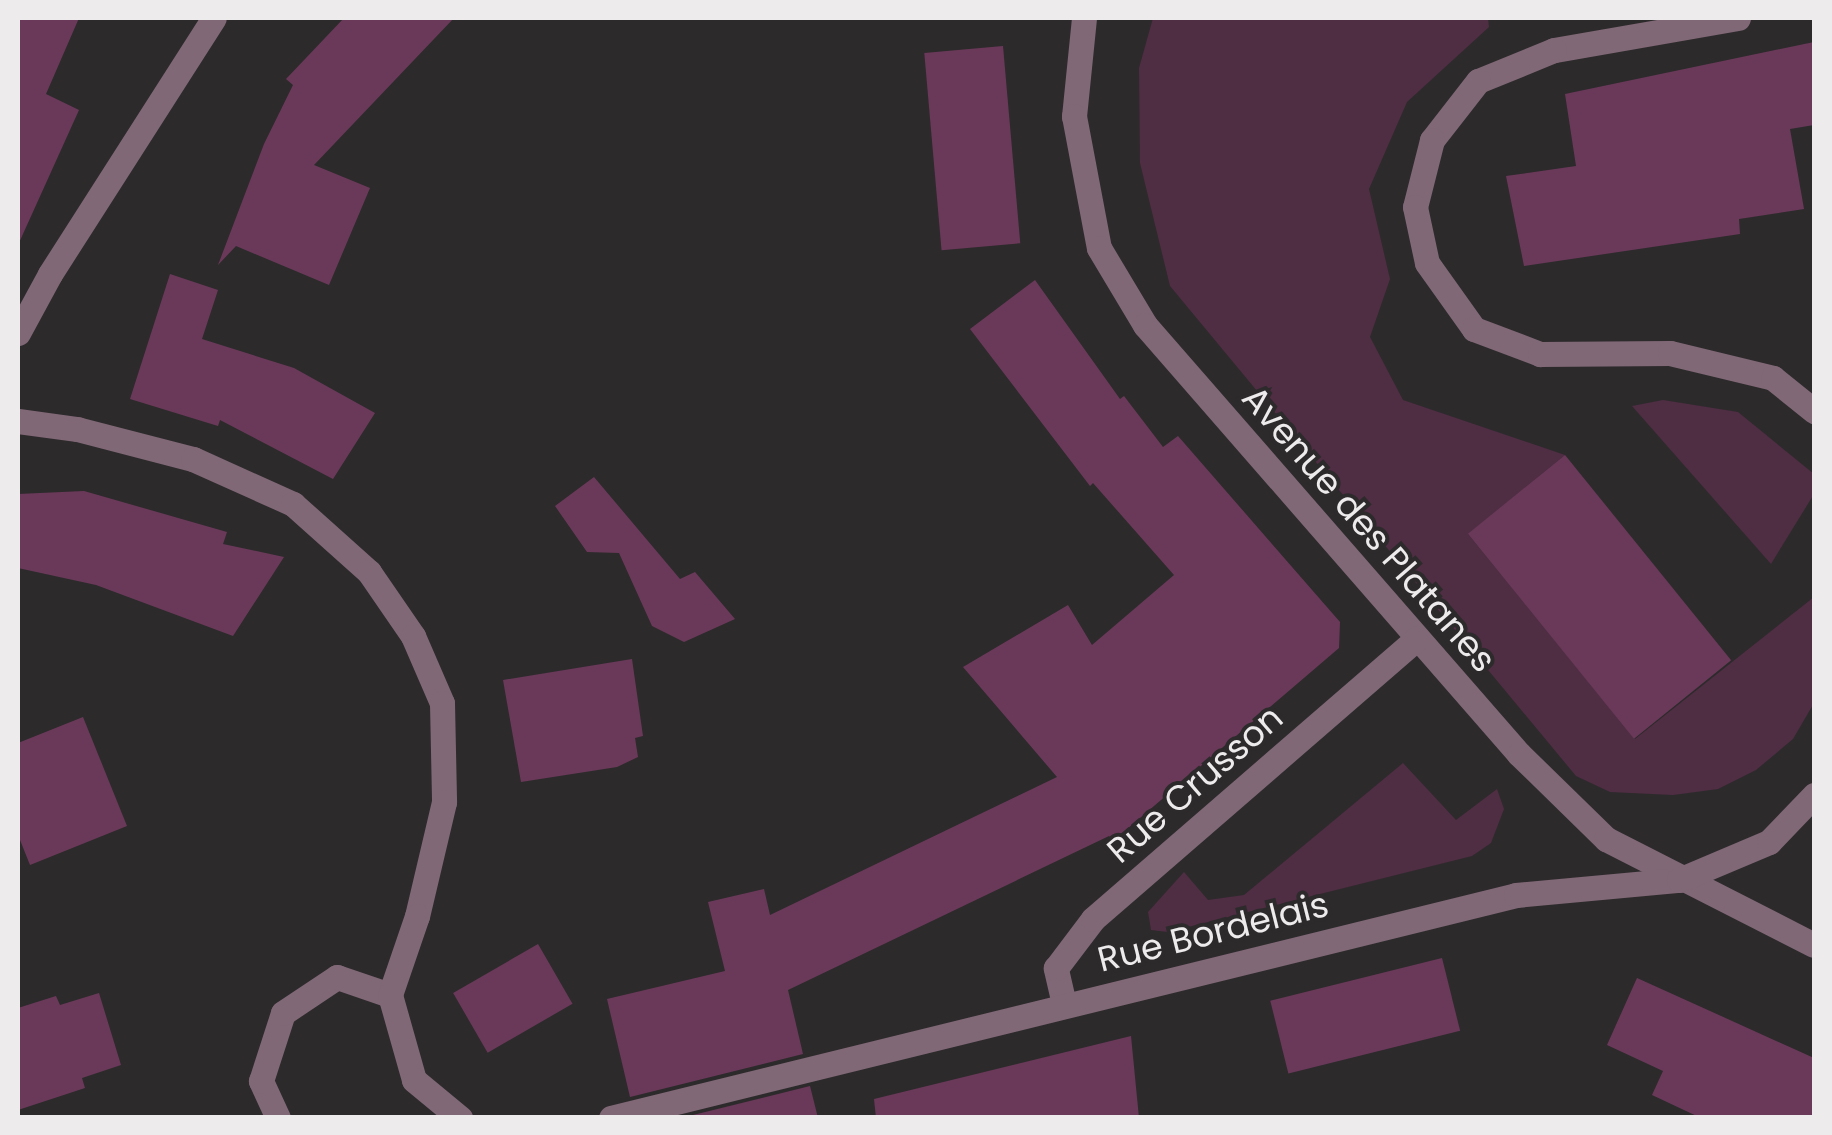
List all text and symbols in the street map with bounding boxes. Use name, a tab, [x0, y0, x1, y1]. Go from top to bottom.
street label: Avenue des Platanes	[1233, 377, 1505, 681]
street label: Rue Crusson	[1099, 696, 1291, 872]
street label: Rue Bordelais	[1093, 883, 1333, 981]

